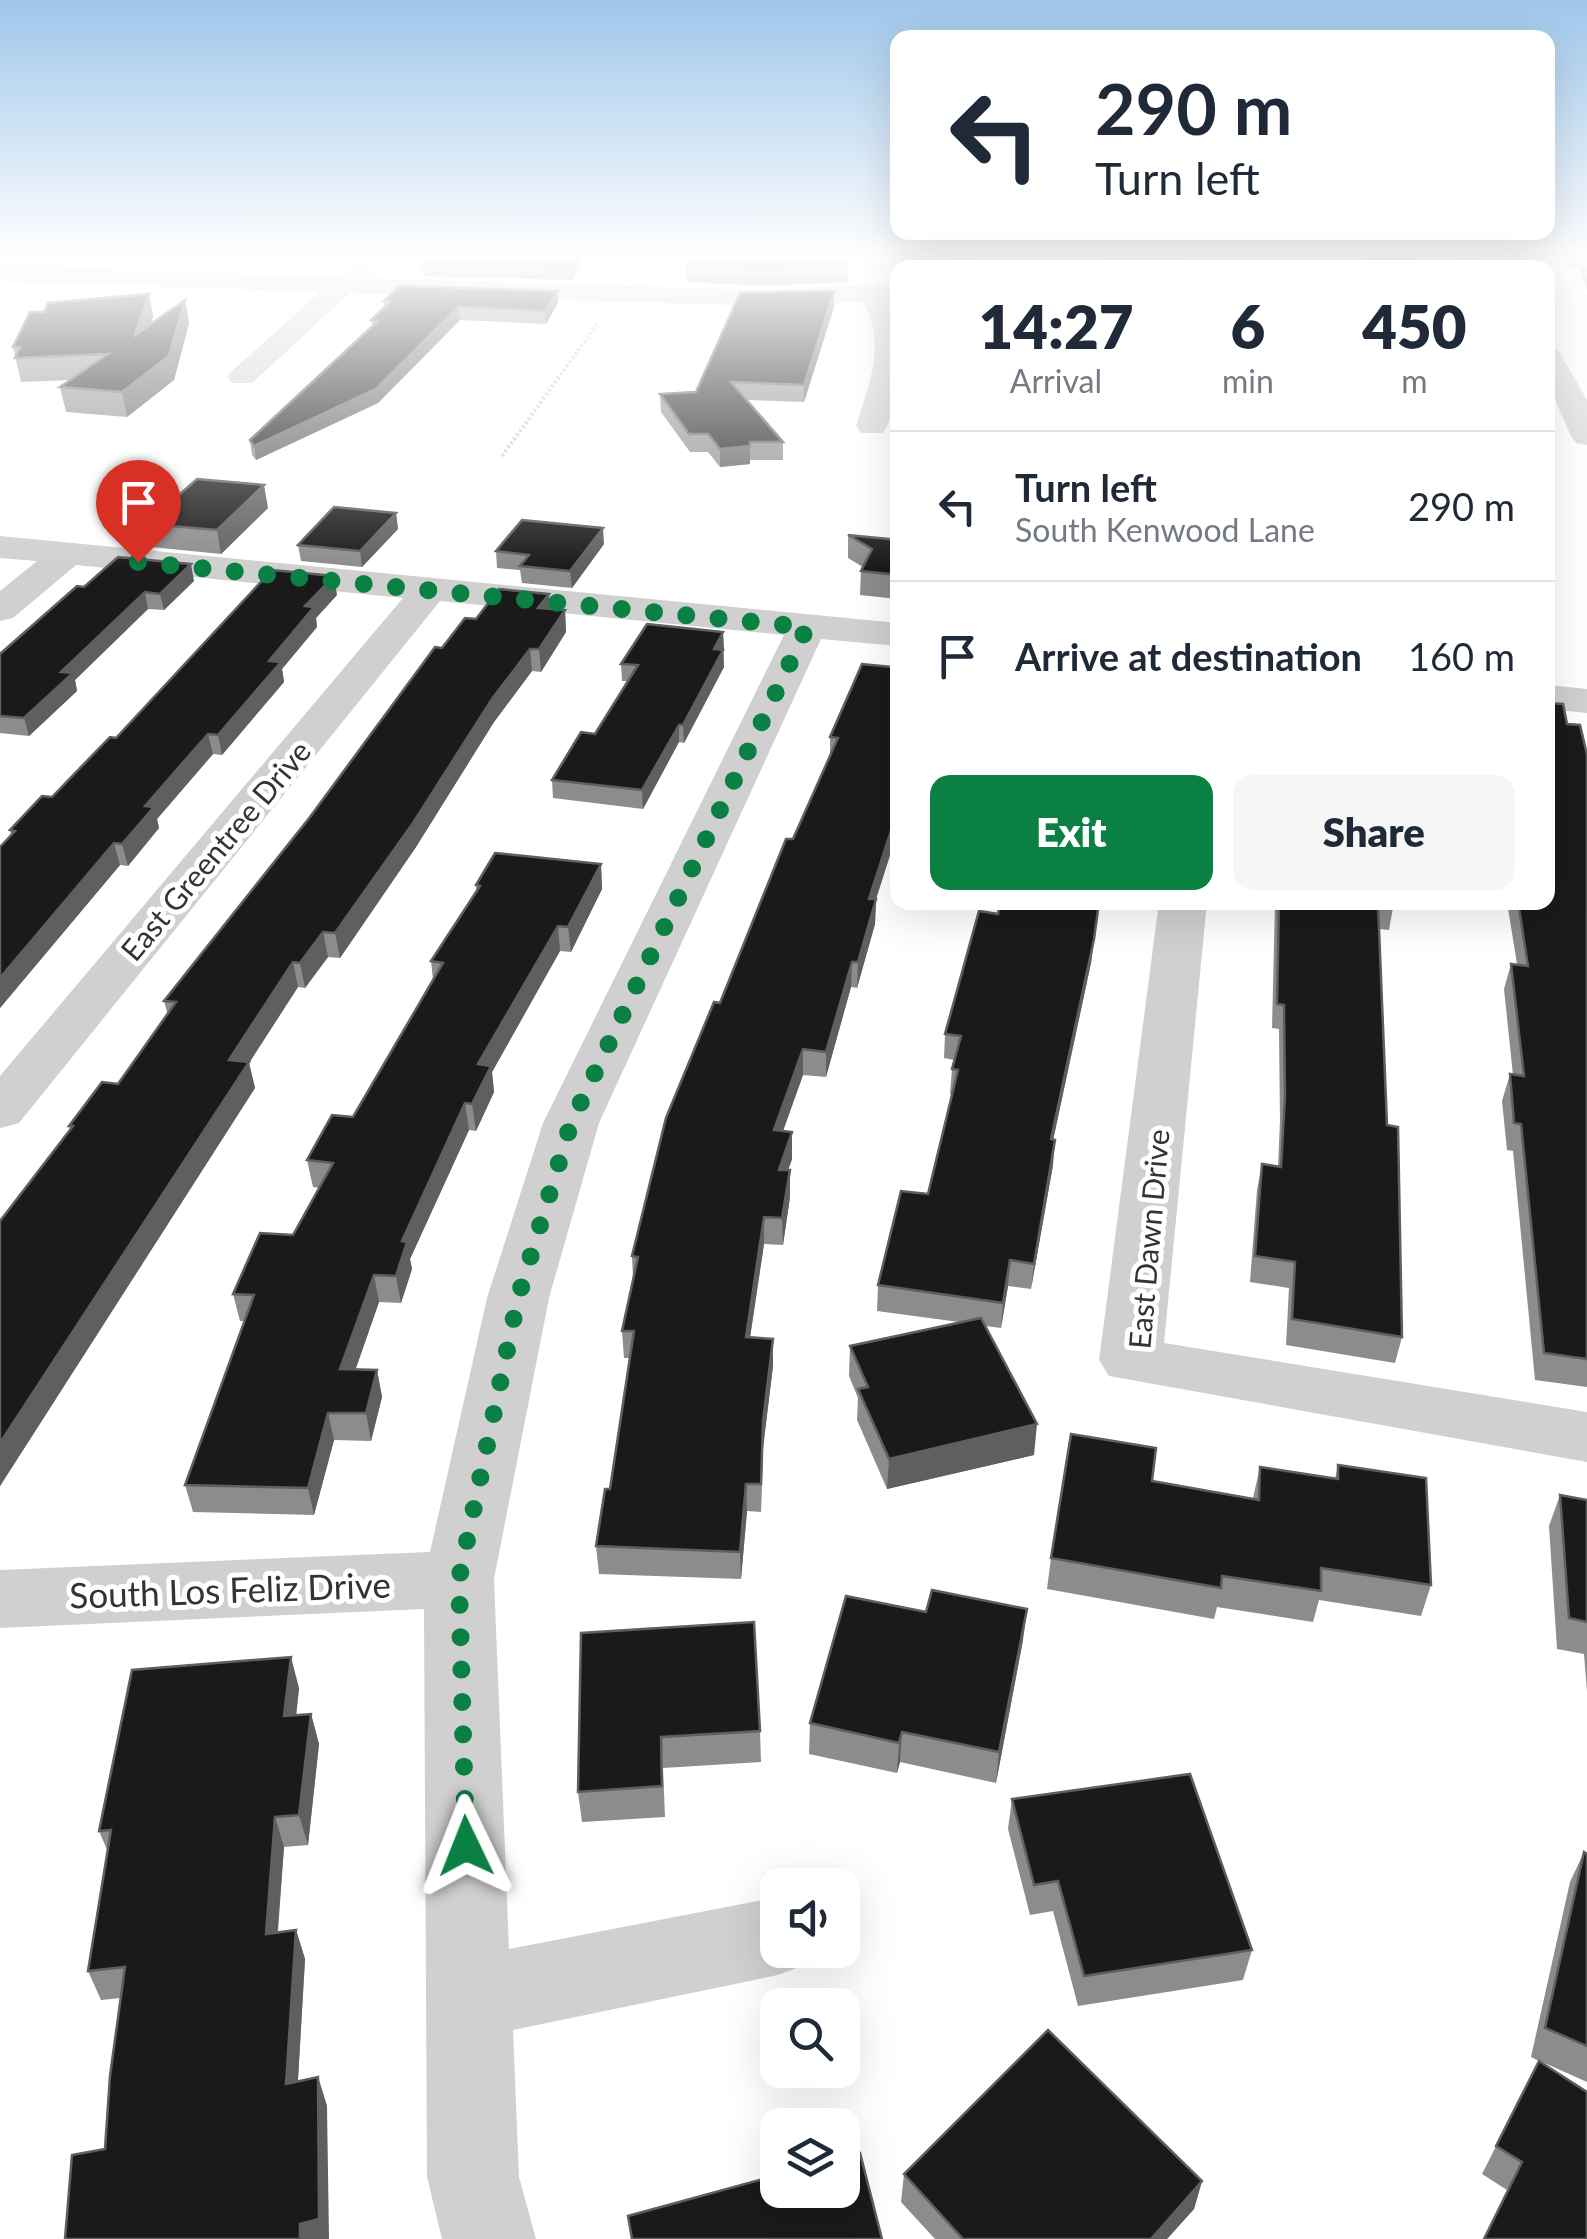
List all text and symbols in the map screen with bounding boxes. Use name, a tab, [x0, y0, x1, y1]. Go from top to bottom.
text: 290 m	[1095, 66, 1292, 150]
icon: left	[930, 70, 1060, 200]
text: Turn left	[1095, 151, 1260, 205]
text: 14:27	[978, 290, 1134, 362]
text: 6	[1230, 290, 1265, 362]
text: 450	[1362, 290, 1467, 362]
text: Arrival	[1010, 361, 1102, 400]
text: min	[1222, 361, 1274, 400]
text: m	[1401, 361, 1428, 400]
pin	[96, 460, 181, 563]
text: Turn left	[1015, 464, 1157, 510]
icon: arrive	[111, 475, 166, 530]
icon: left	[930, 479, 985, 534]
text: 290 m	[1408, 483, 1515, 529]
text: South Kenwood Lane	[1015, 510, 1315, 549]
icon: arrive	[930, 629, 985, 684]
text: Arrive at destination	[1015, 633, 1362, 679]
text: 160 m	[1408, 633, 1515, 679]
street label: East Greentree Drive	[113, 733, 317, 967]
button: Exit	[930, 775, 1213, 890]
button: Share	[1233, 775, 1515, 890]
street label: East Dawn Drive	[1120, 1128, 1176, 1350]
street label: South Los Feliz Drive	[69, 1562, 391, 1616]
position arrow	[414, 1794, 518, 1898]
map controls	[760, 1868, 860, 2208]
button: sound	[760, 1868, 860, 1968]
button: search	[760, 1988, 860, 2088]
button: layers	[760, 2108, 860, 2208]

